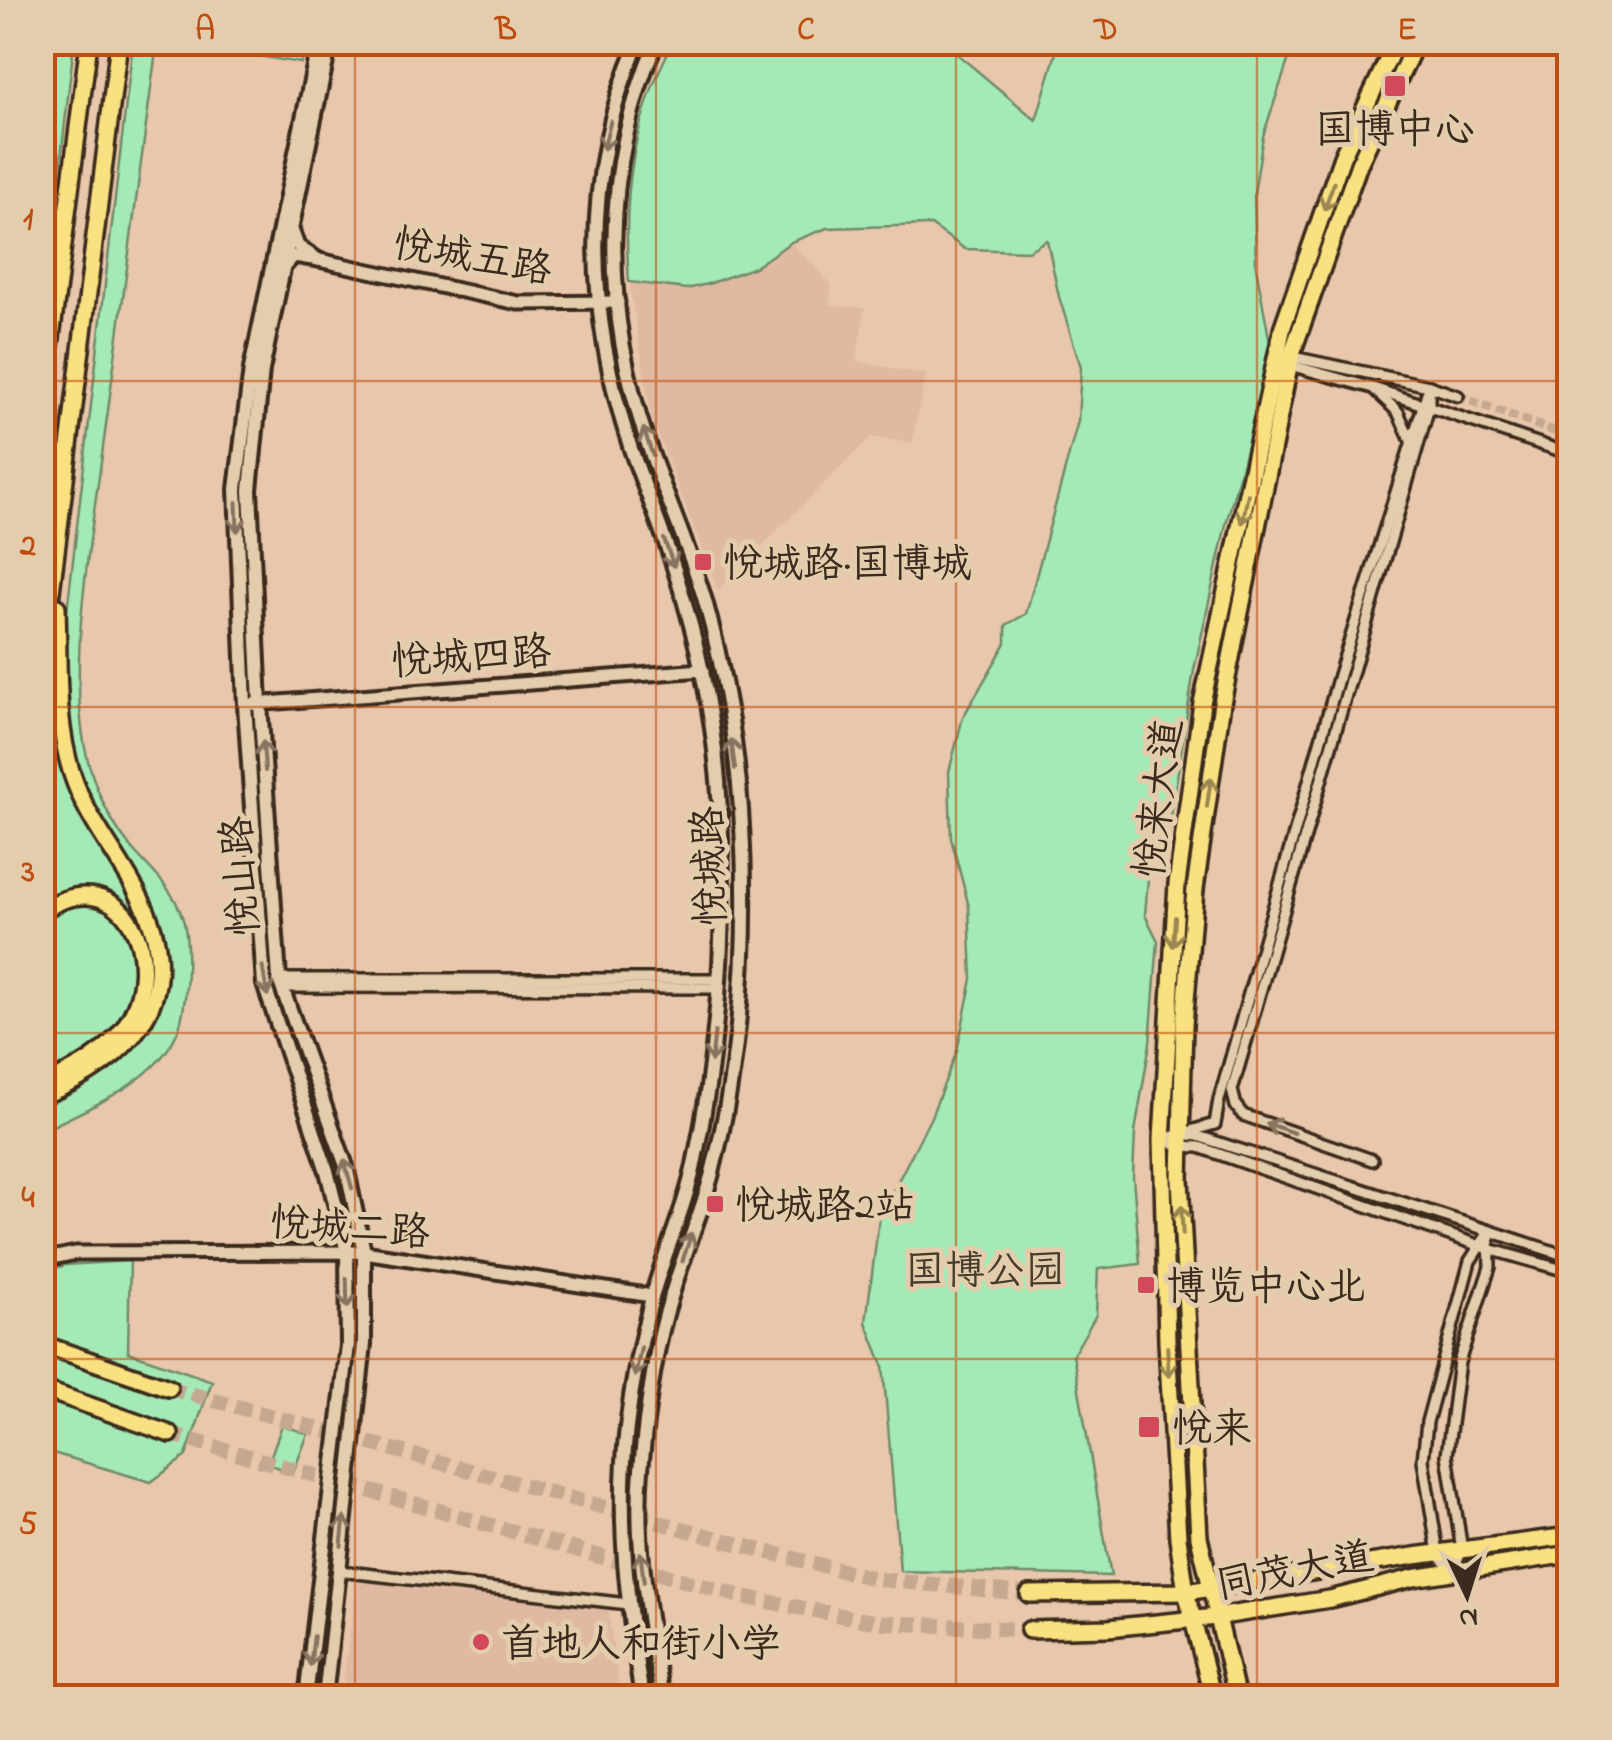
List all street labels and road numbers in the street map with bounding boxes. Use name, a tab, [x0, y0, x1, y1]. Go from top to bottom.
street label: 悦城五路	[388, 216, 556, 302]
street label: 悦城四路	[389, 624, 553, 694]
street label: 悦来大道	[1122, 716, 1200, 882]
street label: 悦城路	[681, 805, 744, 927]
street label: 悦山路	[210, 814, 277, 938]
street label: 悦城二路	[268, 1195, 432, 1265]
street label: 同茂大道	[1211, 1529, 1379, 1618]

